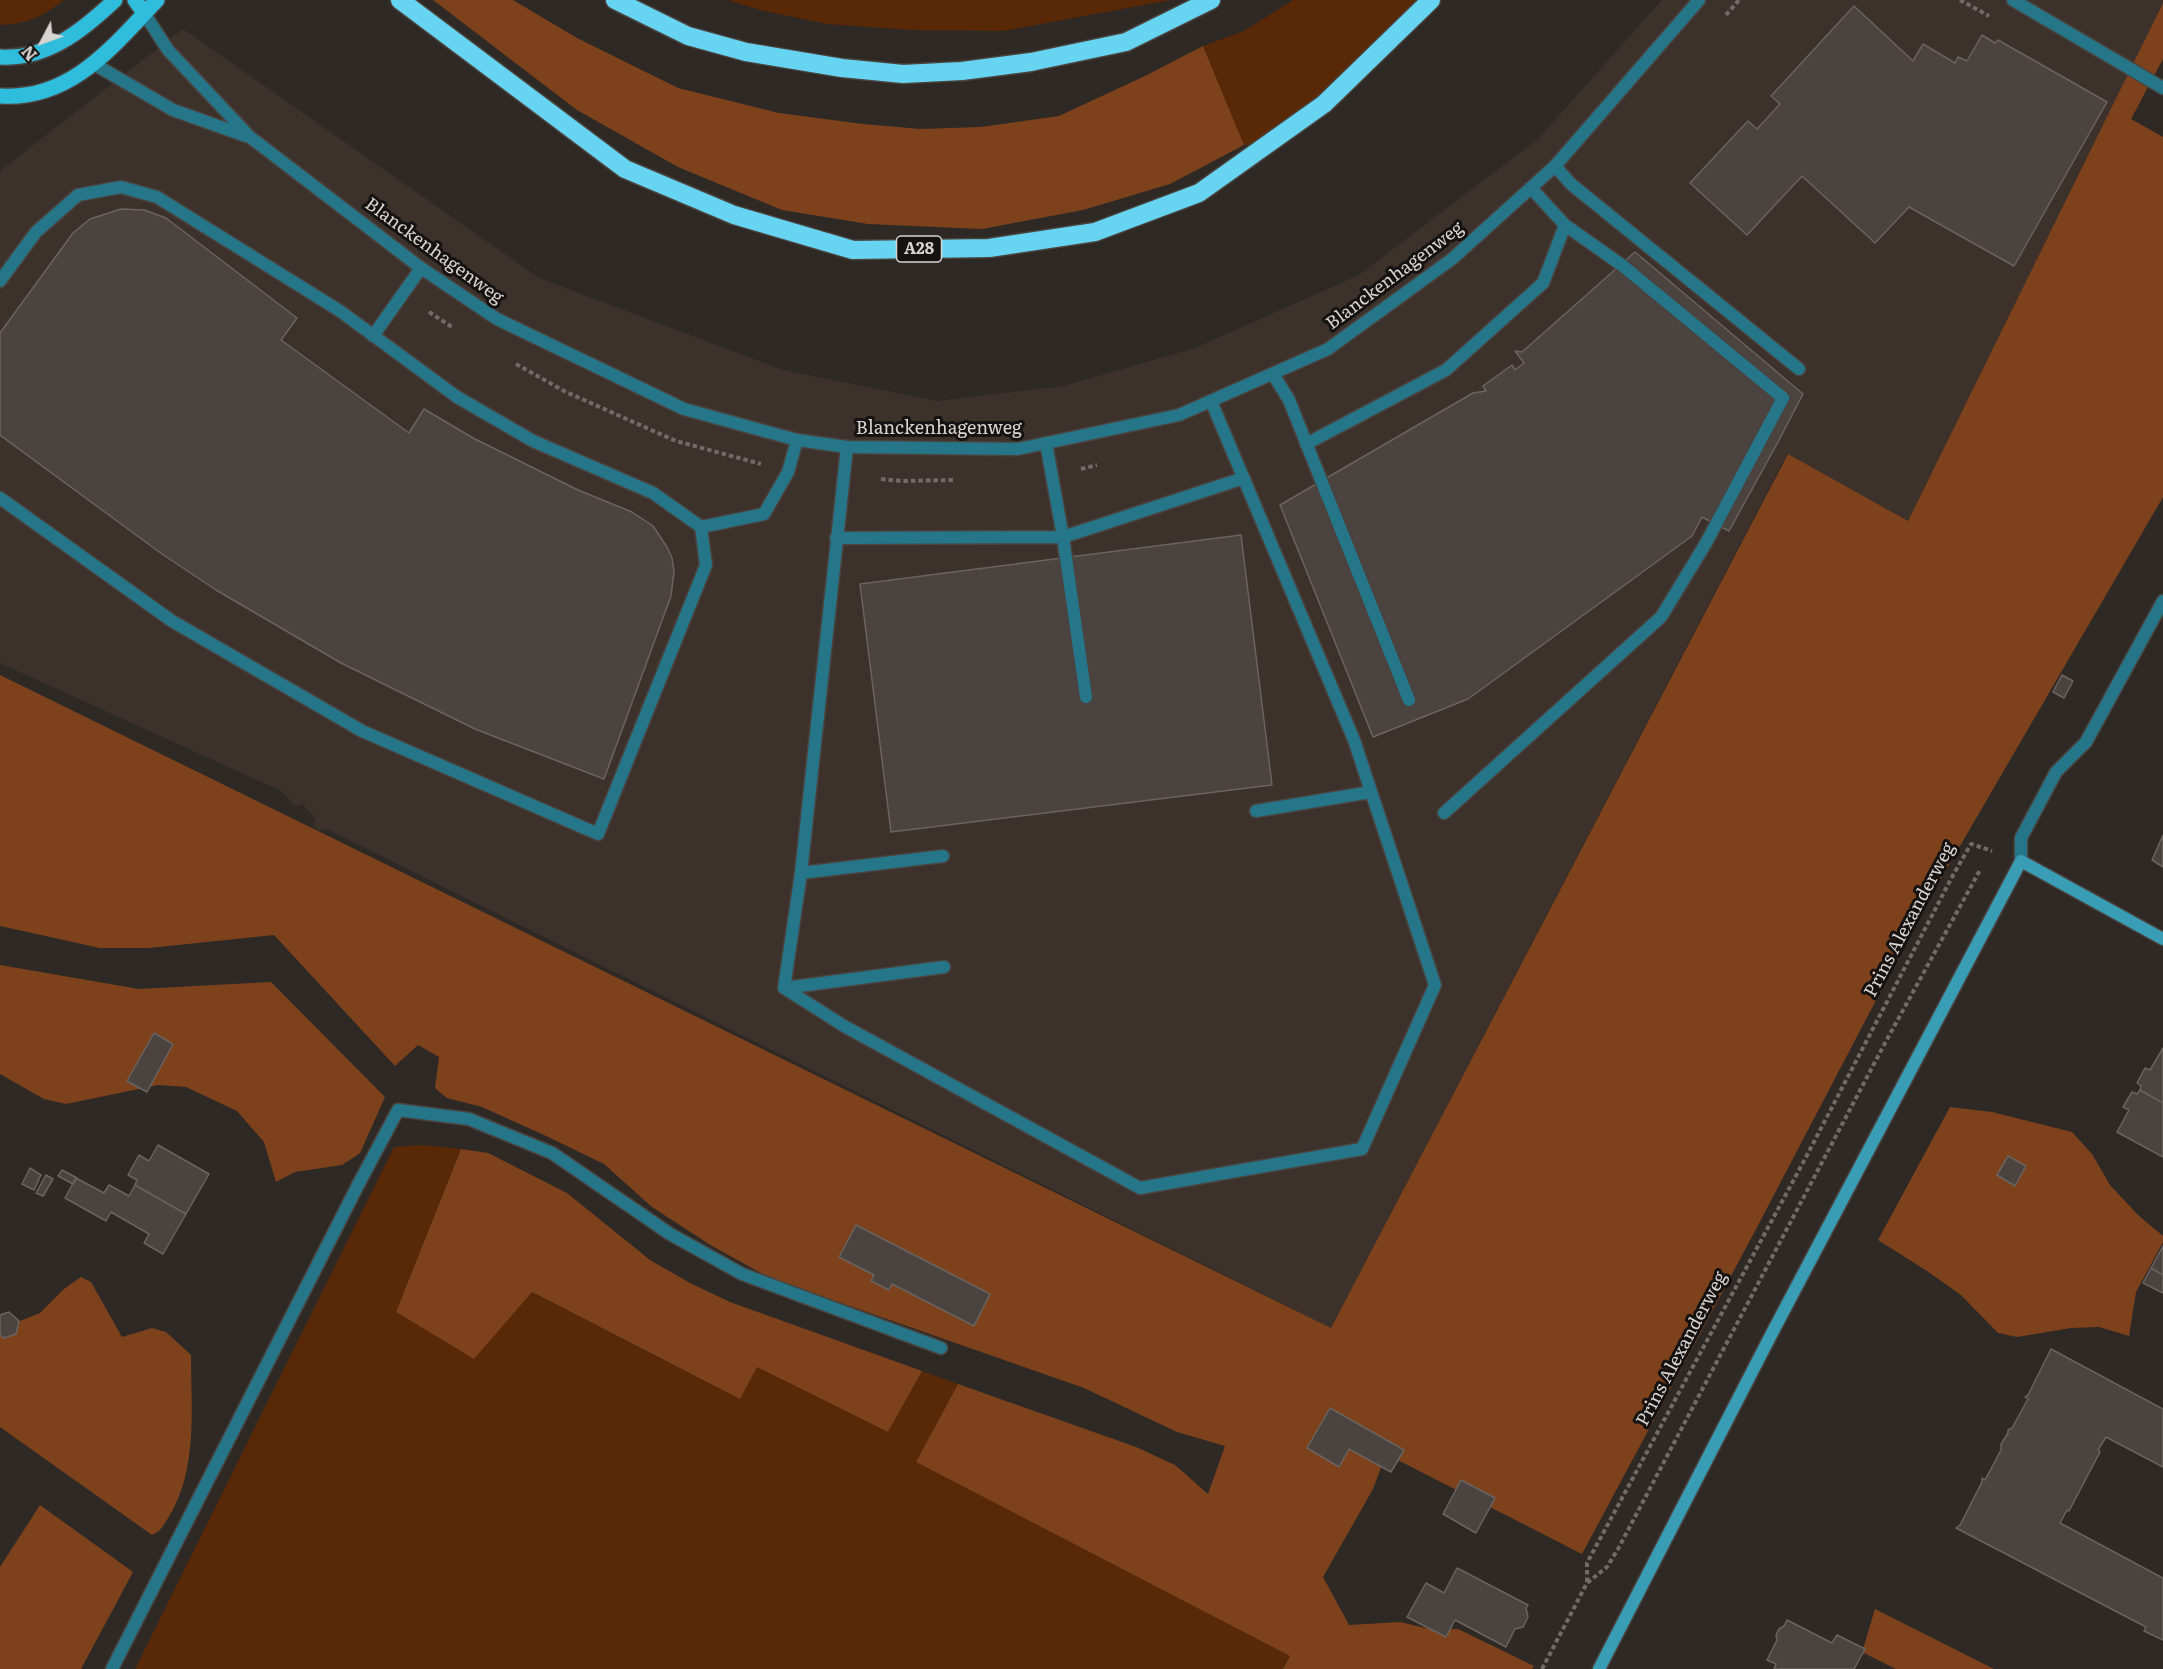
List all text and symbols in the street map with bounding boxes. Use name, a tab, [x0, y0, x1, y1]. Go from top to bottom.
north arrow	[12, 12, 72, 72]
text: N	[15, 41, 42, 67]
street label: Blanckenhagenweg	[360, 193, 508, 309]
street label: Blanckenhagenweg	[1322, 217, 1468, 335]
road number: A28	[896, 236, 942, 262]
street label: Blanckenhagenweg	[856, 418, 1022, 440]
street label: Prins Alexanderweg	[1860, 839, 1960, 1001]
street label: Prins Alexanderweg	[1632, 1268, 1732, 1430]

